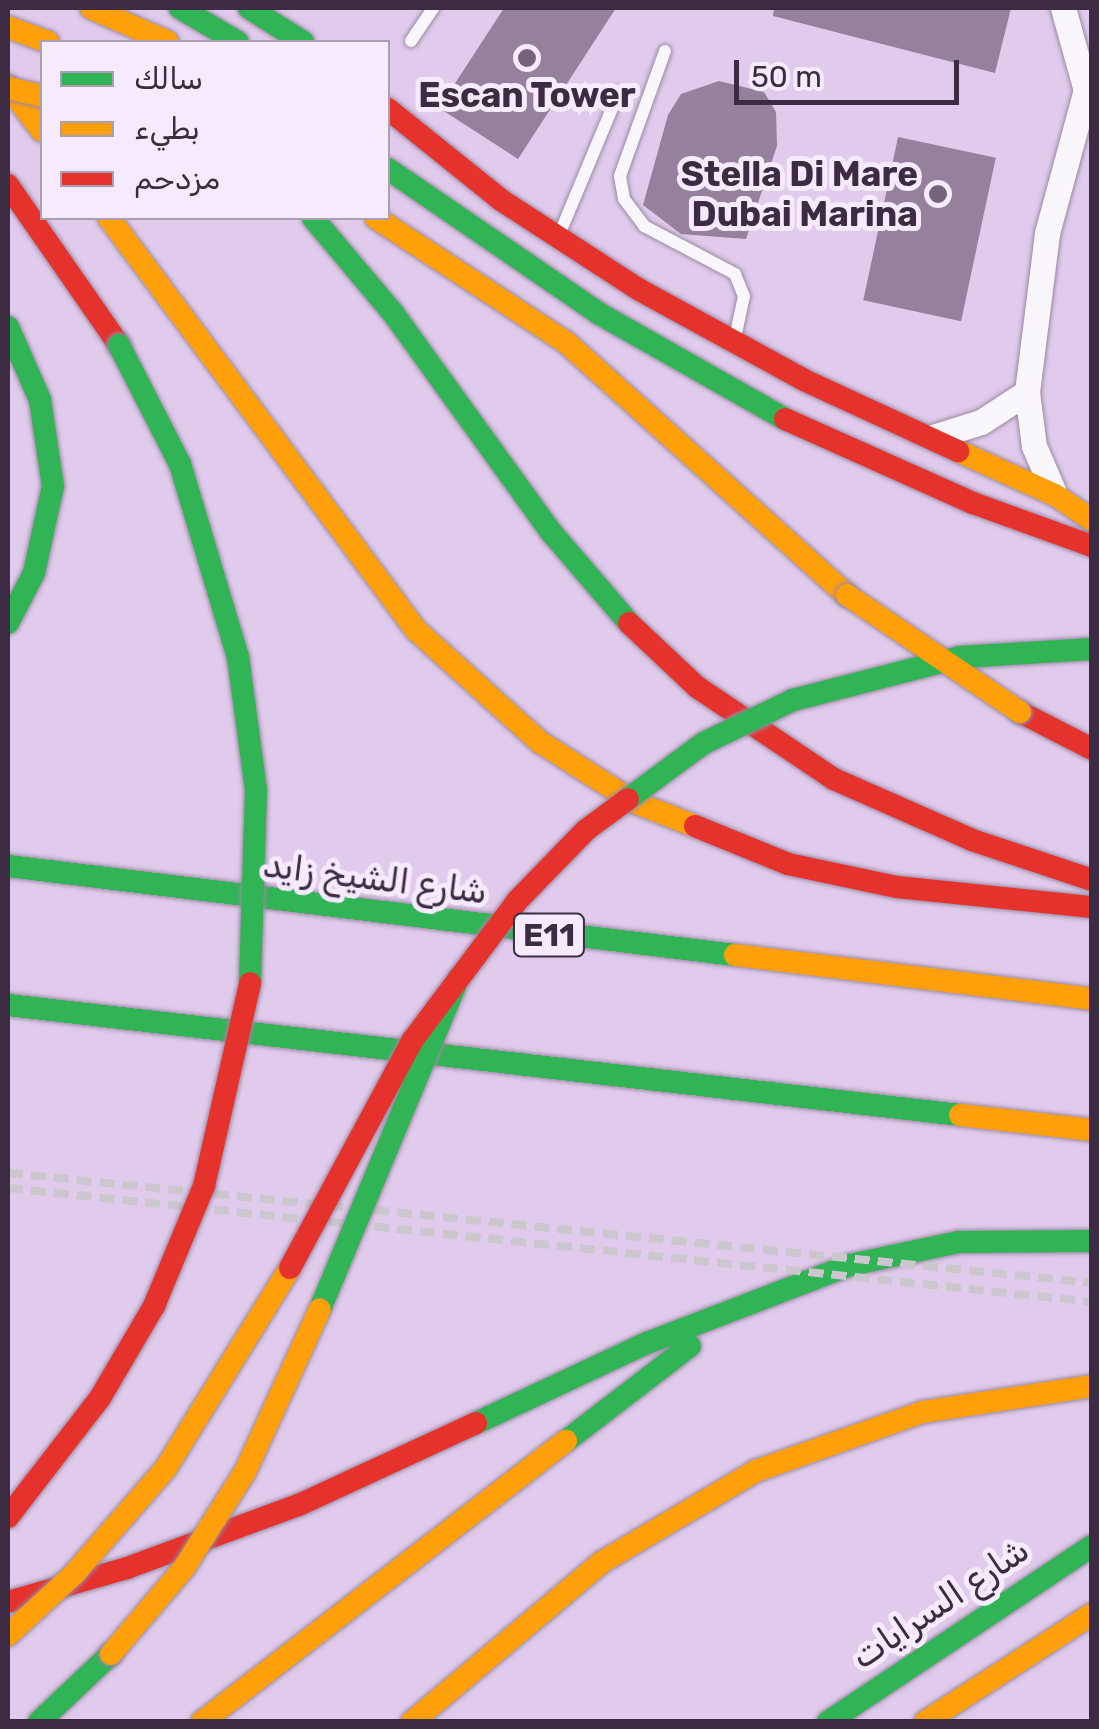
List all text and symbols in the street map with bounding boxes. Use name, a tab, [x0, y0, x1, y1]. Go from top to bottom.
legend	[40, 40, 390, 220]
scale bar	[739, 40, 964, 102]
marker: Escan Tower	[516, 47, 538, 69]
text: 50 m	[751, 59, 822, 95]
text: سالك	[134, 61, 203, 97]
place label: Escan Tower	[418, 74, 636, 116]
text: بطيء	[134, 111, 200, 147]
place label: Stella Di Mare Dubai Marina	[681, 153, 918, 235]
text: مزدحم	[134, 161, 220, 197]
marker: Stella Di Mare Dubai Marina	[927, 183, 949, 205]
street label: شارع الشيخ زايد	[261, 843, 489, 913]
road number: E11	[512, 908, 586, 962]
street label: شارع السرايات	[843, 1528, 1037, 1678]

